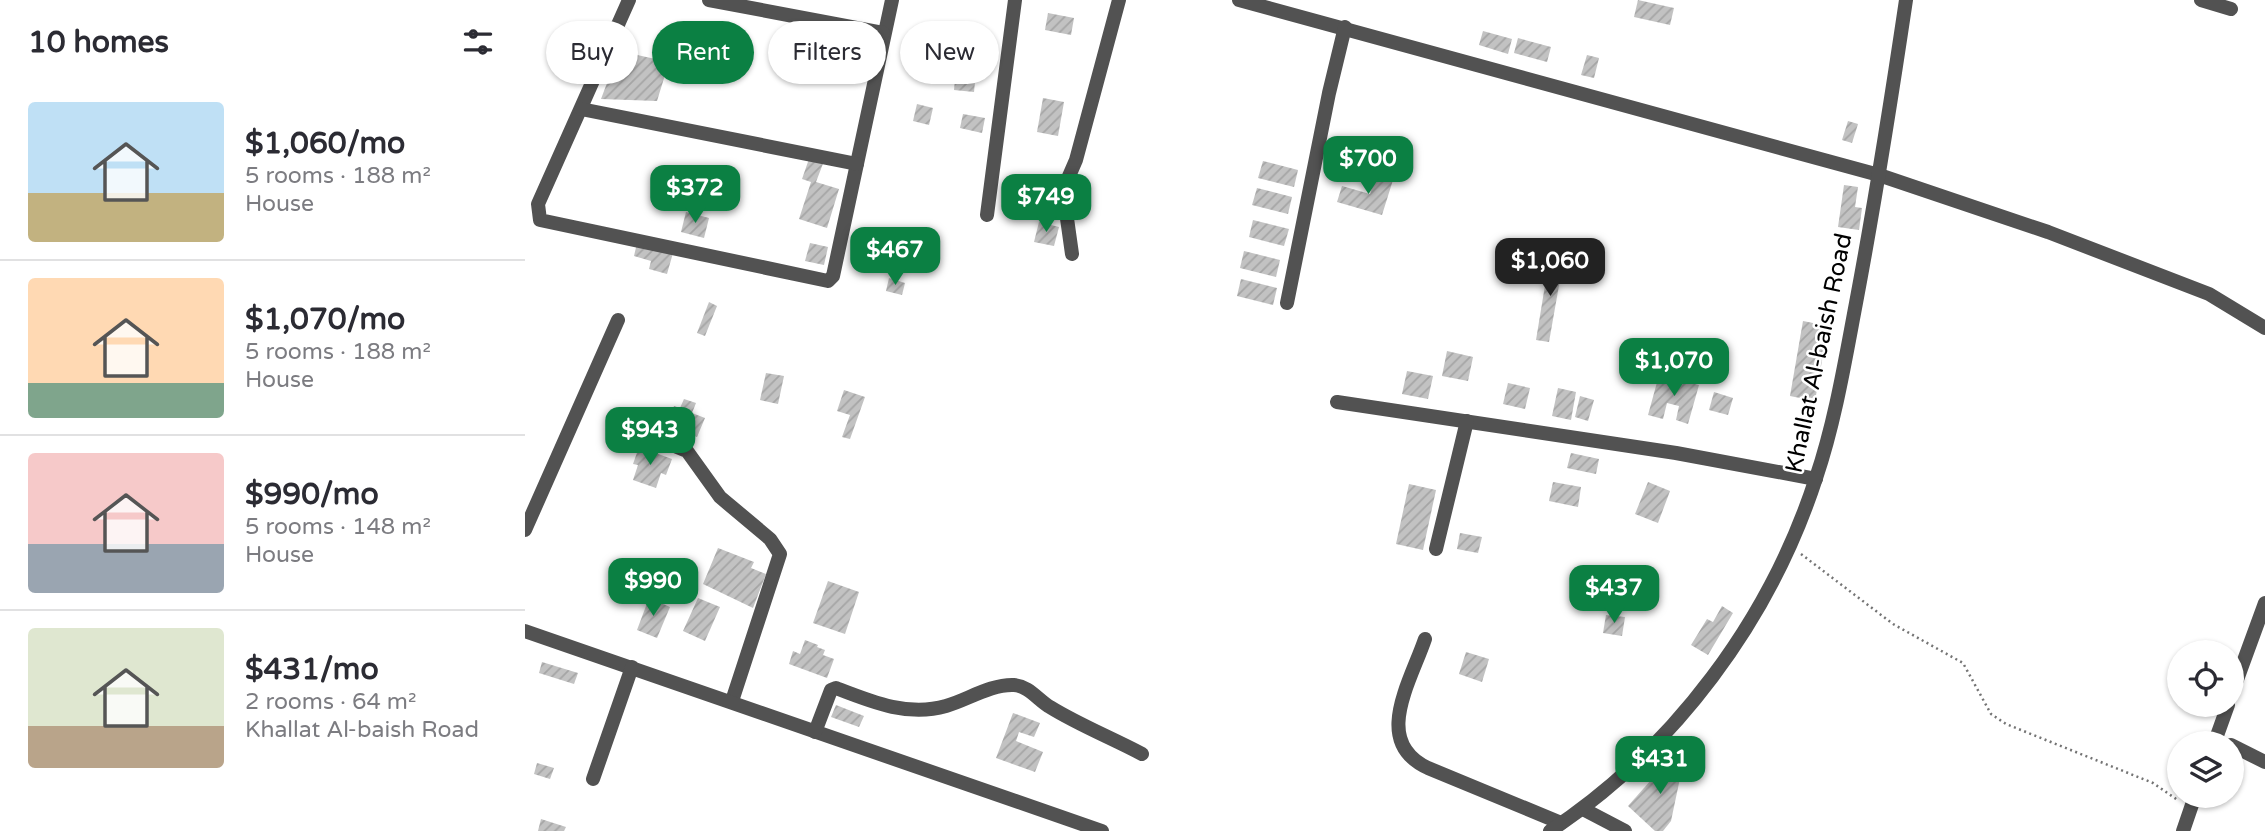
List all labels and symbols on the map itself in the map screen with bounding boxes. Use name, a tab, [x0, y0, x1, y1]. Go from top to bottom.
pin: $700	[1327, 136, 1409, 196]
pin: $372	[654, 166, 736, 225]
pin: $749	[1005, 174, 1087, 234]
pin: $467	[854, 228, 936, 287]
street label: Khallat Al-baish Road	[1779, 231, 1859, 475]
pin: $1,060	[1493, 238, 1607, 298]
pin: $1,070	[1617, 338, 1731, 398]
pin: $943	[609, 407, 691, 467]
pin: $990	[612, 558, 694, 618]
pin: $437	[1573, 566, 1655, 625]
pin: $431	[1619, 736, 1701, 796]

